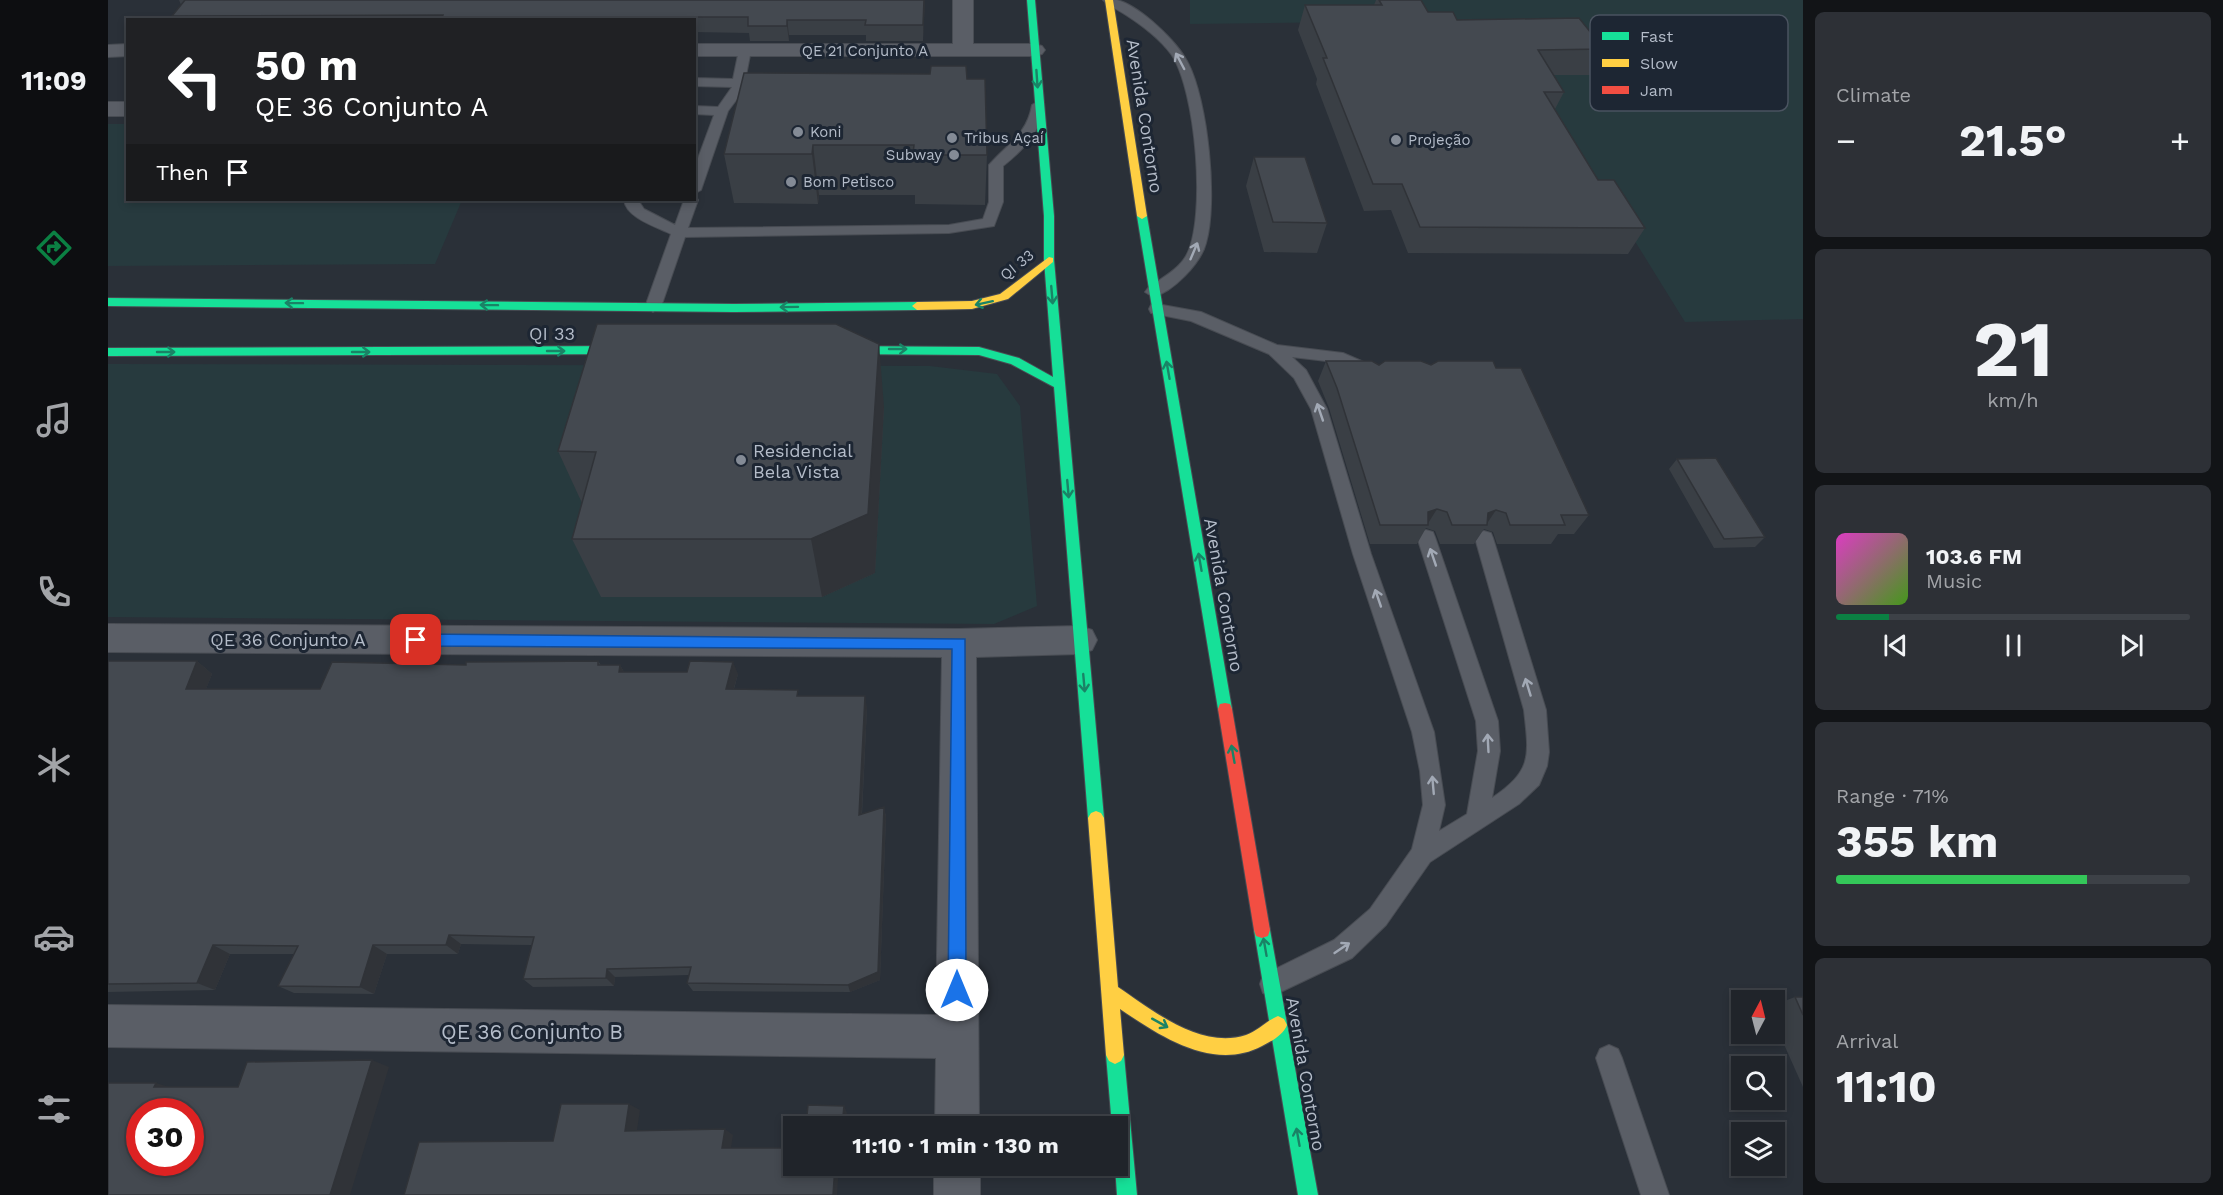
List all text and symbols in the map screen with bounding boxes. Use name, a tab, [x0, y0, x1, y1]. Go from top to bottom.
legend	[1590, 15, 1788, 111]
text: Fast	[1640, 27, 1673, 46]
street label: Avenida Contorno	[1122, 37, 1168, 195]
text: 50 m	[255, 41, 358, 90]
icon: left	[156, 42, 234, 120]
street label: QE 21 Conjunto A	[802, 42, 928, 60]
one-way arrow	[1174, 53, 1186, 70]
text: Slow	[1640, 54, 1678, 73]
text: 11:09	[21, 65, 87, 97]
one-way arrow	[1031, 69, 1042, 89]
text: Jam	[1640, 81, 1673, 100]
text: Climate	[1836, 83, 1911, 107]
text: QE 36 Conjunto A	[255, 91, 488, 123]
text: 21.5°	[1959, 114, 2067, 167]
text: −	[1836, 121, 1856, 160]
text: +	[2170, 121, 2190, 160]
place label: Koni	[810, 123, 842, 141]
marker: Koni	[791, 125, 805, 139]
place label: Tribus Açaí	[964, 129, 1044, 147]
marker: Tribus Açaí	[945, 131, 959, 145]
place label: Projeção	[1408, 131, 1471, 149]
marker: Projeção	[1389, 133, 1403, 147]
place label: Subway	[886, 146, 942, 164]
marker: Subway	[947, 148, 961, 162]
icon: arrive	[221, 156, 254, 189]
text: Then	[156, 160, 209, 185]
place label: Bom Petisco	[803, 173, 894, 191]
marker: Bom Petisco	[784, 175, 798, 189]
icon: directions	[33, 227, 75, 269]
one-way arrow	[1189, 243, 1200, 261]
street label: QI 33	[996, 246, 1038, 284]
one-way arrow	[1047, 284, 1058, 304]
one-way arrow	[285, 297, 305, 309]
one-way arrow	[974, 298, 994, 309]
one-way arrow	[480, 299, 500, 311]
one-way arrow	[780, 301, 800, 313]
text: 21	[1973, 303, 2053, 395]
street label: QI 33	[529, 323, 575, 344]
one-way arrow	[888, 343, 908, 355]
one-way arrow	[546, 345, 566, 357]
one-way arrow	[156, 346, 176, 358]
one-way arrow	[351, 346, 371, 357]
one-way arrow	[1162, 360, 1173, 380]
text: km/h	[1987, 388, 2039, 412]
icon: music	[33, 399, 75, 441]
one-way arrow	[1314, 403, 1325, 422]
place label: Residencial Bela Vista	[753, 440, 853, 482]
marker: Residencial Bela Vista	[734, 453, 748, 467]
one-way arrow	[1063, 478, 1074, 498]
street label: Avenida Contorno	[1200, 516, 1248, 674]
text: 103.6 FM	[1926, 544, 2022, 569]
one-way arrow	[1427, 548, 1438, 567]
one-way arrow	[1195, 553, 1206, 572]
text: Music	[1926, 569, 1982, 593]
icon: phone	[33, 571, 75, 613]
one-way arrow	[1371, 589, 1382, 608]
pin	[390, 614, 441, 665]
icon: arrive	[399, 623, 432, 656]
street label: QE 36 Conjunto A	[210, 629, 366, 650]
icon: previous	[1879, 629, 1912, 662]
icon: pause	[1997, 629, 2030, 662]
icon: next	[2115, 629, 2148, 662]
one-way arrow	[1079, 673, 1090, 693]
one-way arrow	[1522, 678, 1533, 697]
one-way arrow	[1483, 734, 1494, 754]
icon: climate	[33, 744, 75, 786]
one-way arrow	[1227, 745, 1238, 765]
one-way arrow	[1427, 776, 1438, 795]
text: Range · 71%	[1836, 784, 1949, 808]
text: 355 km	[1836, 815, 1998, 868]
icon: car	[33, 916, 75, 958]
one-way arrow	[1260, 937, 1271, 957]
one-way arrow	[1334, 942, 1350, 954]
position arrow	[925, 958, 989, 1022]
north arrow	[1731, 990, 1785, 1044]
map controls	[1731, 990, 1785, 1176]
street label: Avenida Contorno	[1282, 995, 1330, 1153]
one-way arrow	[1151, 1017, 1168, 1029]
street label: QE 36 Conjunto B	[441, 1019, 623, 1044]
text: Arrival	[1836, 1029, 1898, 1053]
button: search	[1731, 1056, 1785, 1110]
text: 11:10	[1836, 1060, 1937, 1113]
icon: filters	[33, 1088, 75, 1130]
speed limit sign: 30	[126, 1098, 204, 1176]
button: layers	[1731, 1122, 1785, 1176]
one-way arrow	[1292, 1128, 1303, 1148]
text: 11:10 · 1 min · 130 m	[852, 1133, 1059, 1158]

